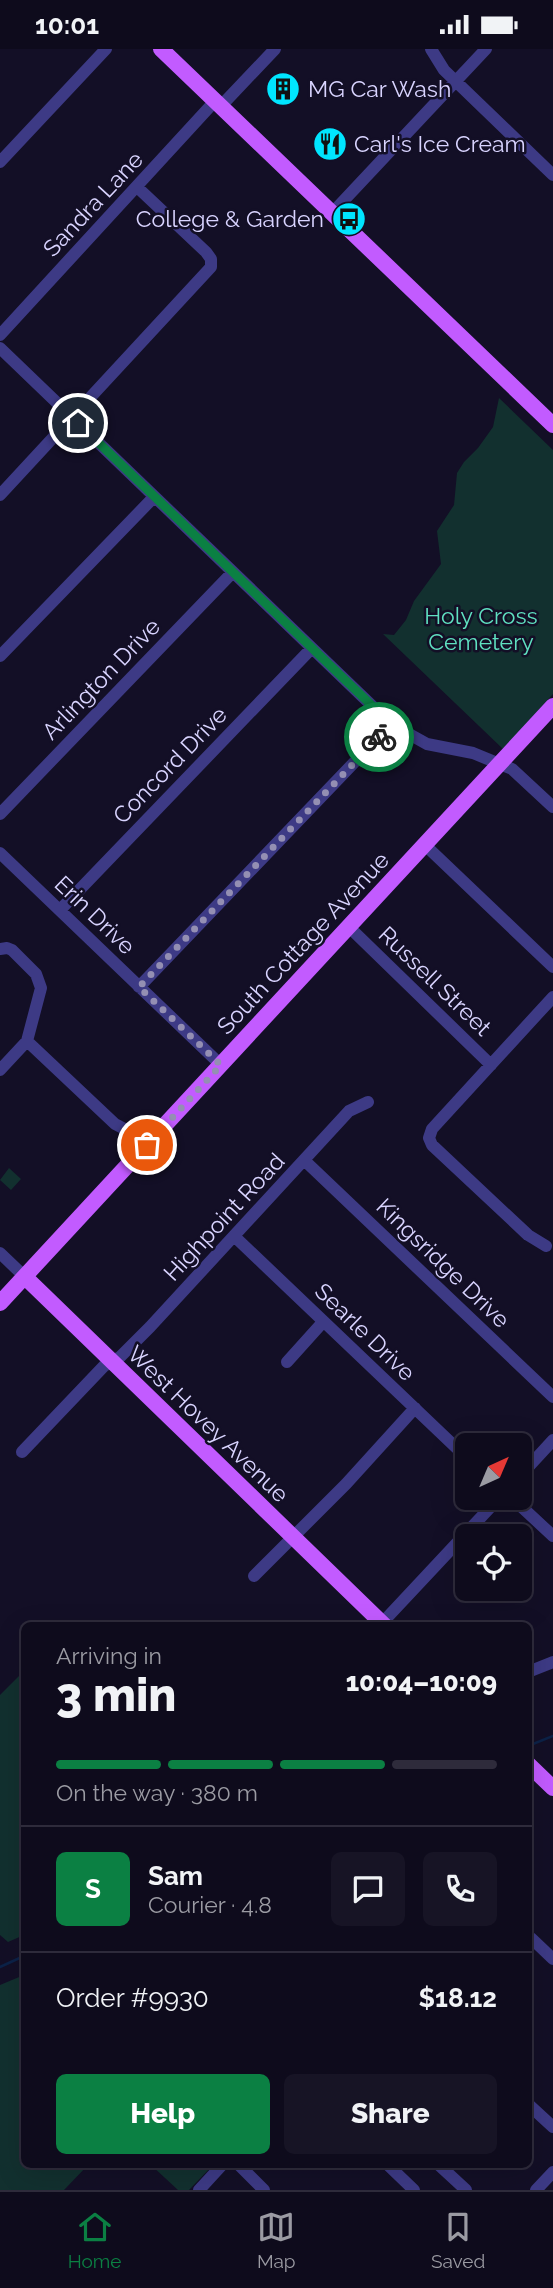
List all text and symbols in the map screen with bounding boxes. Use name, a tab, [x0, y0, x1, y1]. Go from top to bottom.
text: 10:01	[35, 10, 99, 40]
building icon: MG Car Wash	[264, 70, 302, 108]
place label: MG Car Wash	[308, 75, 451, 102]
restaurant icon: Carl's Ice Cream	[311, 125, 349, 163]
place label: Carl's Ice Cream	[354, 130, 526, 157]
street label: Sandra Lane	[37, 146, 148, 262]
bus stop icon: College & Garden	[330, 200, 368, 238]
place label: College & Garden	[136, 205, 324, 232]
pin	[48, 393, 108, 453]
icon: home	[59, 404, 97, 442]
park label: Holy Cross Cemetery	[424, 602, 538, 655]
street label: Arlington Drive	[36, 612, 165, 745]
street label: Concord Drive	[107, 701, 232, 829]
courier	[344, 702, 414, 772]
icon: bike	[360, 718, 398, 756]
street label: South Cottage Avenue	[211, 846, 394, 1039]
street label: Erin Drive	[50, 870, 141, 959]
street label: Russell Street	[374, 920, 497, 1041]
pin	[117, 1115, 177, 1175]
icon: bag	[128, 1126, 166, 1164]
street label: Highpoint Road	[158, 1147, 290, 1286]
street label: Kingsridge Drive	[371, 1192, 515, 1333]
street label: Searle Drive	[310, 1277, 421, 1386]
street label: West Hovey Avenue	[122, 1340, 295, 1507]
north arrow	[455, 1433, 532, 1510]
map controls	[455, 1433, 532, 1601]
button: locate	[455, 1524, 532, 1601]
text: Arriving in	[56, 1642, 162, 1669]
text: 10:04–10:09	[346, 1667, 497, 1697]
text: 3 min	[56, 1668, 176, 1722]
text: On the way · 380 m	[56, 1779, 258, 1806]
button: chat	[331, 1852, 405, 1926]
button: phone	[423, 1852, 497, 1926]
text: Sam	[148, 1861, 203, 1891]
text: S	[85, 1874, 101, 1904]
text: Courier · 4.8	[148, 1891, 272, 1918]
text: Order #9930	[56, 1983, 209, 2013]
text: $18.12	[419, 1983, 497, 2013]
button: Help	[56, 2074, 270, 2154]
button: Share	[284, 2074, 497, 2154]
tab: Home	[68, 2208, 121, 2272]
tab: Map	[257, 2208, 296, 2272]
tab: Saved	[431, 2208, 485, 2272]

